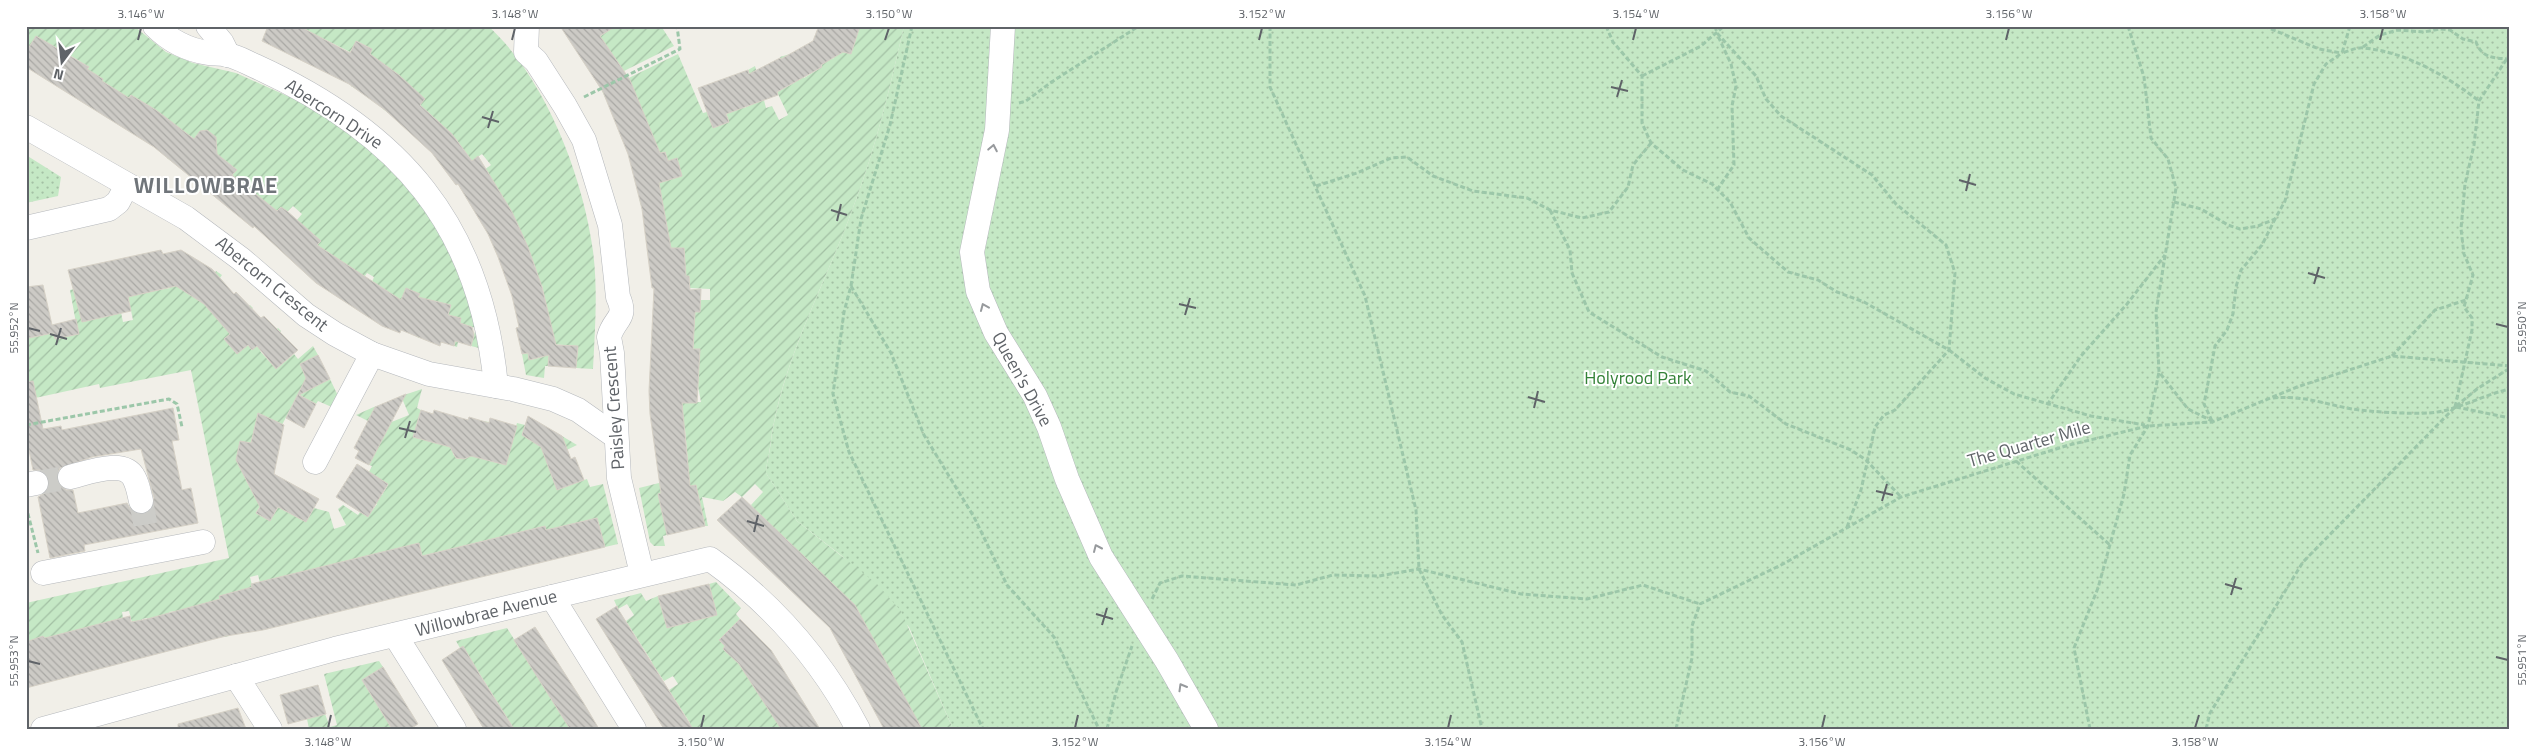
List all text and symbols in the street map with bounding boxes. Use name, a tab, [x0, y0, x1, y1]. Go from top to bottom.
text: 3.146°W	[118, 4, 165, 23]
text: 3.148°W	[492, 4, 539, 23]
text: 3.150°W	[866, 4, 913, 23]
text: 3.152°W	[1239, 4, 1286, 23]
text: 3.154°W	[1613, 4, 1660, 23]
text: 3.156°W	[1986, 4, 2033, 23]
text: 3.158°W	[2360, 4, 2407, 23]
north arrow	[38, 38, 88, 88]
text: N	[51, 64, 66, 86]
street label: Abercorn Drive	[280, 72, 389, 155]
one-way arrow	[988, 144, 998, 153]
district label: WILLOWBRAE	[134, 168, 278, 202]
street label: Abercorn Crescent	[210, 230, 335, 338]
text: 55.950°N	[2512, 301, 2531, 353]
text: 55.952°N	[4, 302, 23, 354]
one-way arrow	[979, 303, 990, 312]
street label: Queen's Drive	[985, 327, 1060, 431]
street label: Paisley Crescent	[596, 345, 631, 471]
park label: Holyrood Park	[1584, 364, 1692, 391]
street label: The Quarter Mile	[1964, 413, 2094, 474]
one-way arrow	[1092, 544, 1103, 553]
street label: Willowbrae Avenue	[412, 582, 560, 643]
text: 55.951°N	[2512, 634, 2531, 686]
text: 55.953°N	[4, 635, 23, 687]
one-way arrow	[1178, 683, 1188, 692]
text: 3.148°W	[305, 732, 352, 751]
text: 3.150°W	[678, 732, 725, 751]
text: 3.152°W	[1052, 732, 1099, 751]
text: 3.154°W	[1425, 732, 1472, 751]
text: 3.156°W	[1799, 732, 1846, 751]
text: 3.158°W	[2172, 732, 2219, 751]

